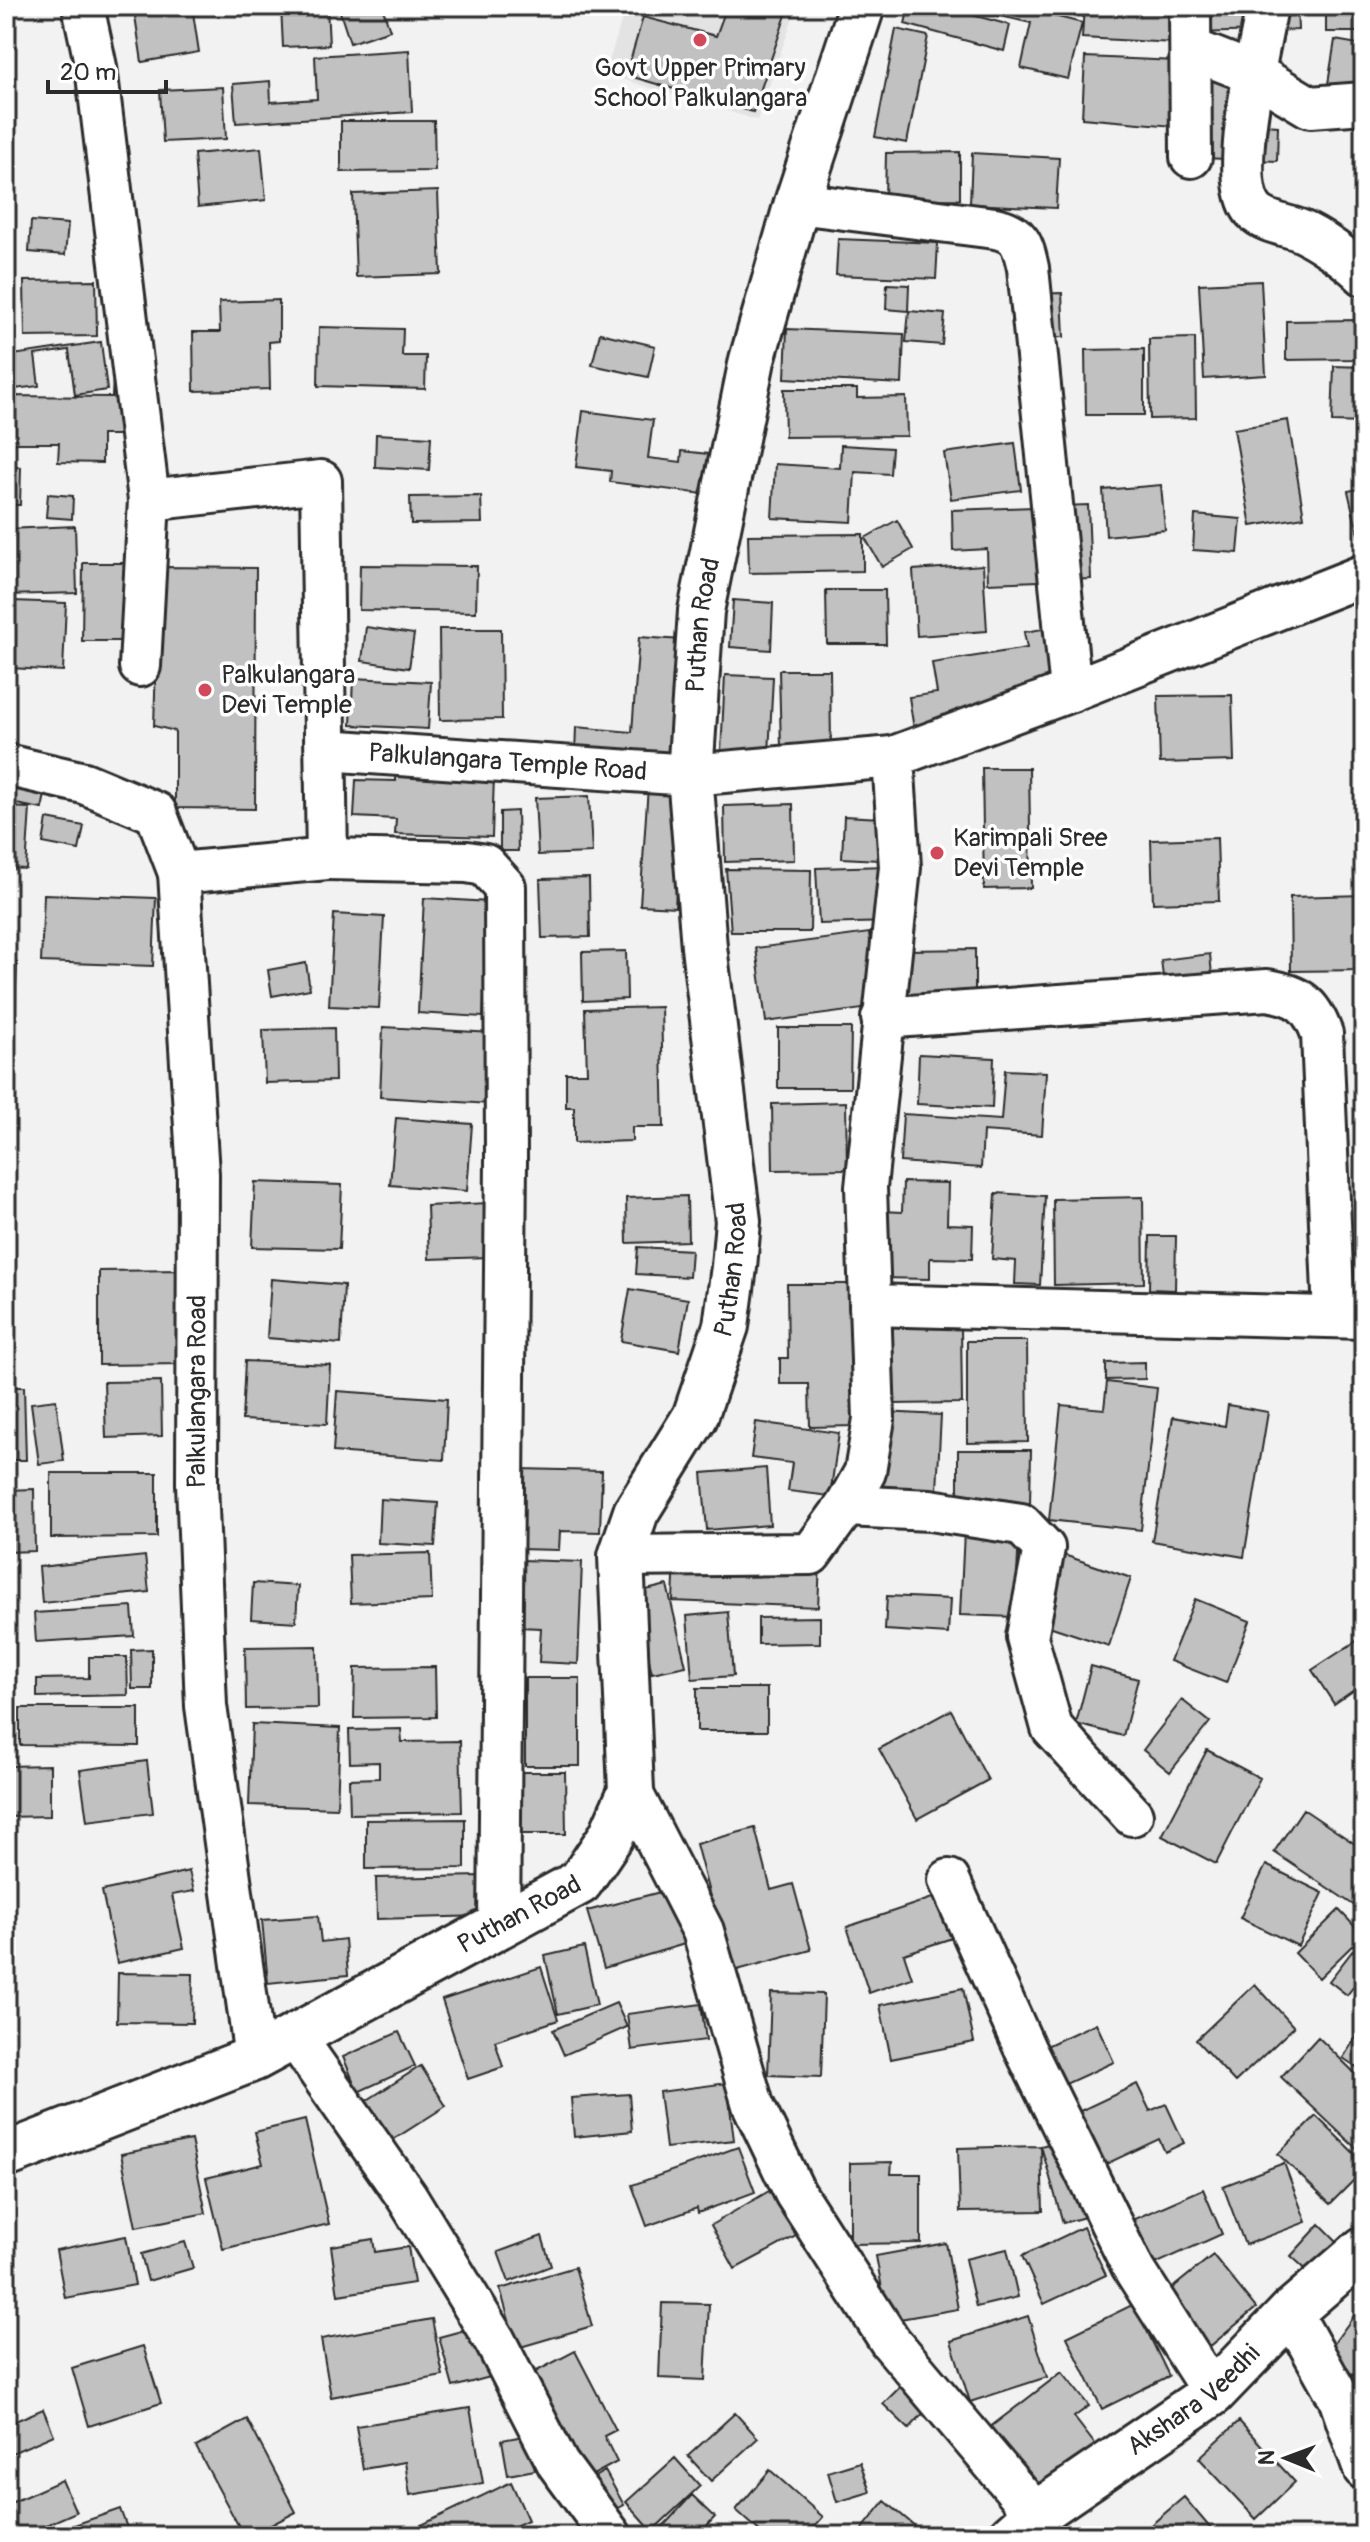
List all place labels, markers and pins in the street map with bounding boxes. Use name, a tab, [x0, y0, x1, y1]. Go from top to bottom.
marker: Govt Upper Primary School Palkulangara	[691, 31, 709, 49]
place label: Govt Upper Primary School Palkulangara	[593, 52, 807, 114]
place label: Palkulangara Devi Temple	[221, 659, 355, 721]
marker: Palkulangara Devi Temple	[196, 681, 214, 699]
place label: Karimpali Sree Devi Temple	[953, 822, 1108, 884]
marker: Karimpali Sree Devi Temple	[928, 844, 946, 862]

